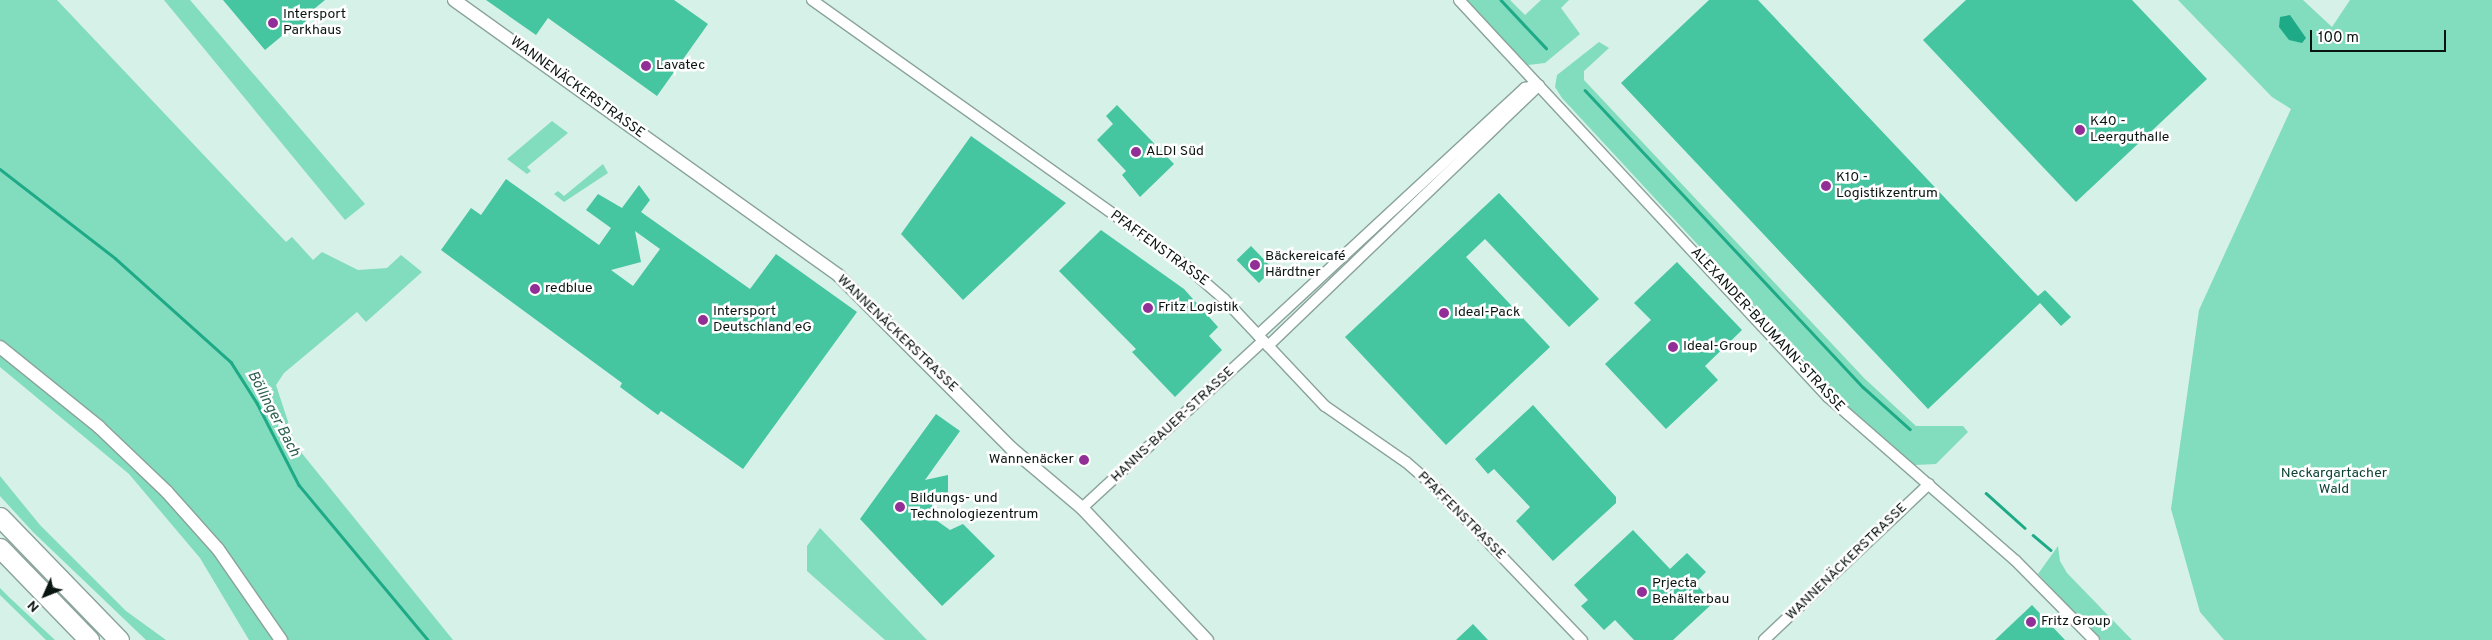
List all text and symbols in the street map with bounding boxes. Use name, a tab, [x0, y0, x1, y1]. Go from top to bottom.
place label: Intersport Parkhaus	[283, 7, 346, 40]
marker: Intersport Parkhaus	[267, 17, 279, 29]
scale bar	[2312, 20, 2448, 52]
text: 100 m	[2318, 29, 2359, 48]
street label: WANNENÄCKERSTRASSE	[507, 34, 647, 142]
place label: Lavatec	[656, 58, 705, 74]
marker: Lavatec	[640, 60, 652, 72]
place label: K40 - Leerguthalle	[2090, 114, 2169, 146]
marker: K40 - Leerguthalle	[2074, 124, 2086, 136]
place label: ALDI Süd	[1146, 144, 1204, 160]
marker: ALDI Süd	[1130, 146, 1142, 158]
place label: K10 - Logistikzentrum	[1836, 170, 1938, 202]
marker: K10 - Logistikzentrum	[1820, 180, 1832, 192]
street label: PFAFFENSTRASSE	[1107, 208, 1211, 290]
street label: ALEXANDER-BAUMANN-STRASSE	[1686, 244, 1848, 416]
place label: Bäckereicafé Härdtner	[1265, 249, 1345, 282]
marker: Bäckereicafé Härdtner	[1249, 259, 1261, 271]
street label: WANNENÄCKERSTRASSE	[833, 272, 961, 396]
place label: redblue	[545, 281, 593, 297]
marker: redblue	[529, 283, 541, 295]
place label: Fritz Logistik	[1158, 300, 1239, 316]
marker: Fritz Logistik	[1142, 302, 1154, 314]
place label: Intersport Deutschland eG	[713, 304, 812, 336]
place label: Ideal-Pack	[1454, 305, 1520, 321]
marker: Ideal-Pack	[1438, 307, 1450, 319]
marker: Intersport Deutschland eG	[697, 314, 709, 326]
place label: Ideal-Group	[1683, 339, 1757, 355]
marker: Ideal-Group	[1667, 341, 1679, 353]
street label: HANNS-BAUER-STRASSE	[1108, 364, 1238, 486]
water label: Böllinger Bach	[243, 368, 303, 460]
place label: Wannenäcker	[989, 452, 1074, 468]
marker: Wannenäcker	[1078, 454, 1090, 466]
park label: Neckargartacher Wald	[2281, 466, 2387, 498]
street label: PFAFFENSTRASSE	[1414, 469, 1508, 563]
place label: Bildungs- und Technologiezentrum	[910, 491, 1038, 524]
street label: WANNENÄCKERSTRASSE	[1783, 500, 1911, 624]
marker: Bildungs- und Technologiezentrum	[894, 501, 906, 513]
north arrow	[20, 570, 70, 620]
place label: Prjecta Behälterbau	[1652, 576, 1729, 608]
marker: Prjecta Behälterbau	[1636, 586, 1648, 598]
text: N	[24, 596, 43, 615]
place label: Fritz Group	[2041, 614, 2111, 630]
marker: Fritz Group	[2025, 616, 2037, 628]

